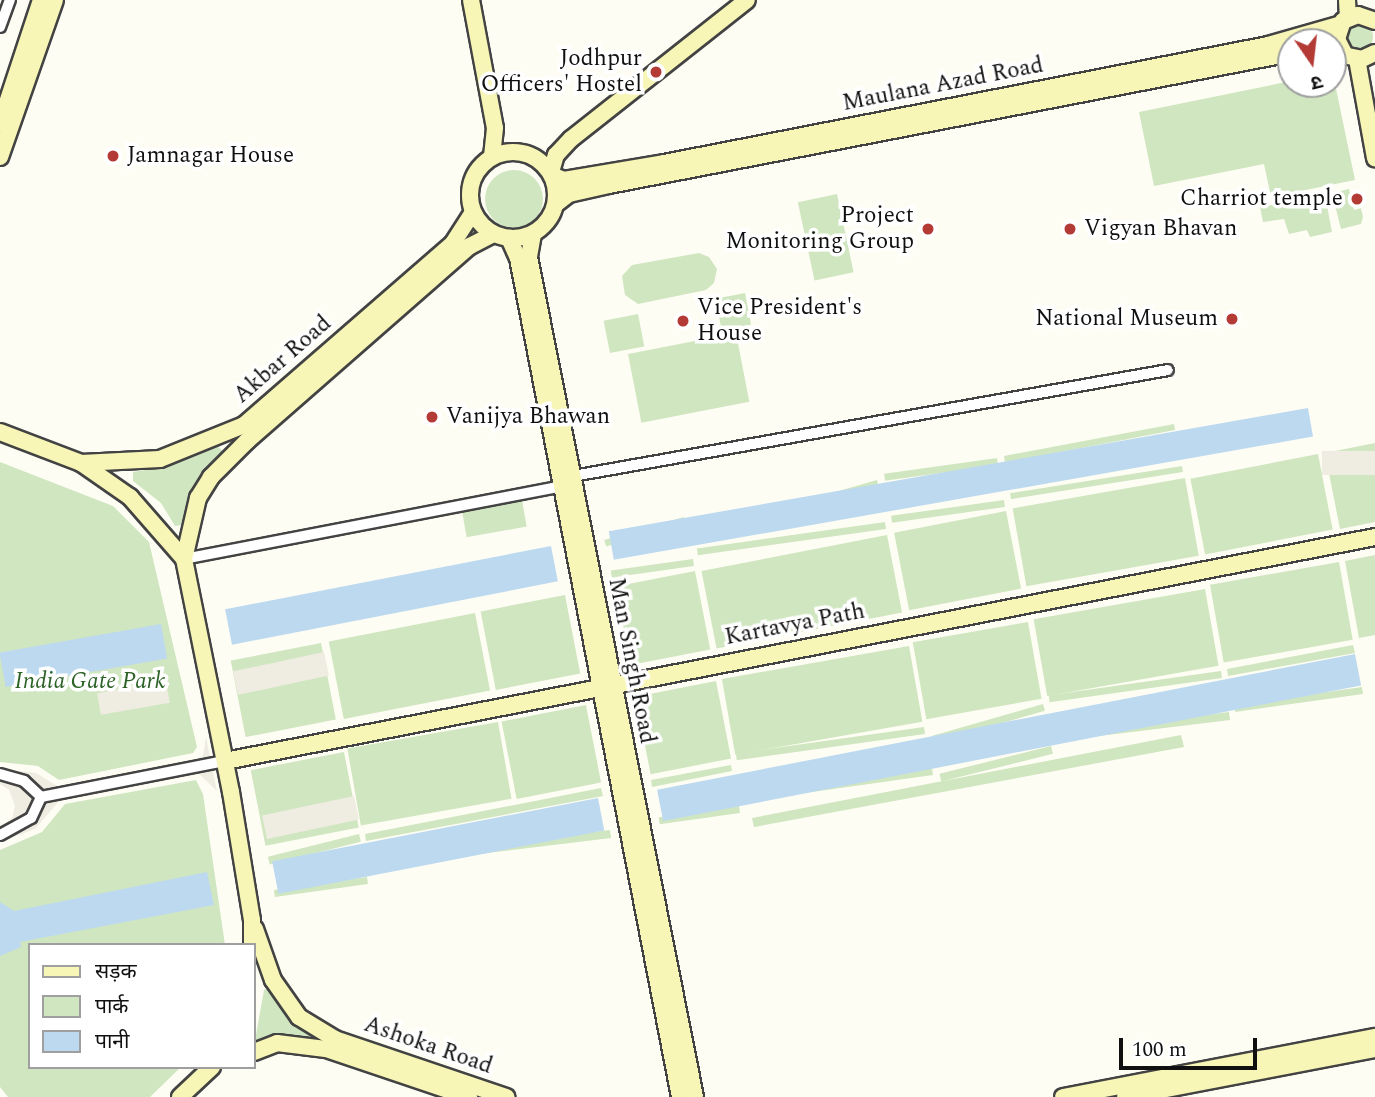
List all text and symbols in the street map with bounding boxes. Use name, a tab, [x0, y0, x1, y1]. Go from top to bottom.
north arrow	[1277, 28, 1347, 98]
place label: Jodhpur Officers' Hostel	[481, 45, 642, 99]
street label: Maulana Azad Road	[840, 52, 1046, 118]
marker: Jodhpur Officers' Hostel	[648, 64, 664, 80]
text: उ	[1308, 67, 1326, 97]
place label: Jamnagar House	[127, 142, 294, 170]
marker: Jamnagar House	[105, 148, 121, 164]
place label: Charriot temple	[1180, 185, 1343, 213]
marker: Charriot temple	[1349, 191, 1365, 207]
place label: Project Monitoring Group	[725, 202, 914, 256]
place label: Vigyan Bhavan	[1084, 215, 1237, 243]
marker: Project Monitoring Group	[920, 221, 936, 237]
marker: Vigyan Bhavan	[1062, 221, 1078, 237]
place label: Vice President's House	[697, 294, 862, 348]
place label: National Museum	[1035, 305, 1218, 333]
street label: Akbar Road	[229, 310, 337, 410]
marker: National Museum	[1224, 311, 1240, 327]
marker: Vice President's House	[675, 313, 691, 329]
place label: Vanijya Bhawan	[446, 403, 610, 431]
marker: Vanijya Bhawan	[424, 409, 440, 425]
street label: Man Singh Road	[601, 576, 661, 746]
street label: Kartavya Path	[723, 598, 867, 652]
park label: India Gate Park	[15, 668, 165, 696]
legend	[28, 943, 256, 1069]
text: सड़क	[95, 956, 137, 988]
text: पार्क	[95, 991, 129, 1023]
street label: Ashoka Road	[360, 1011, 496, 1081]
scale bar	[1123, 1024, 1261, 1068]
text: पानी	[95, 1026, 129, 1058]
text: 100 m	[1132, 1034, 1187, 1066]

